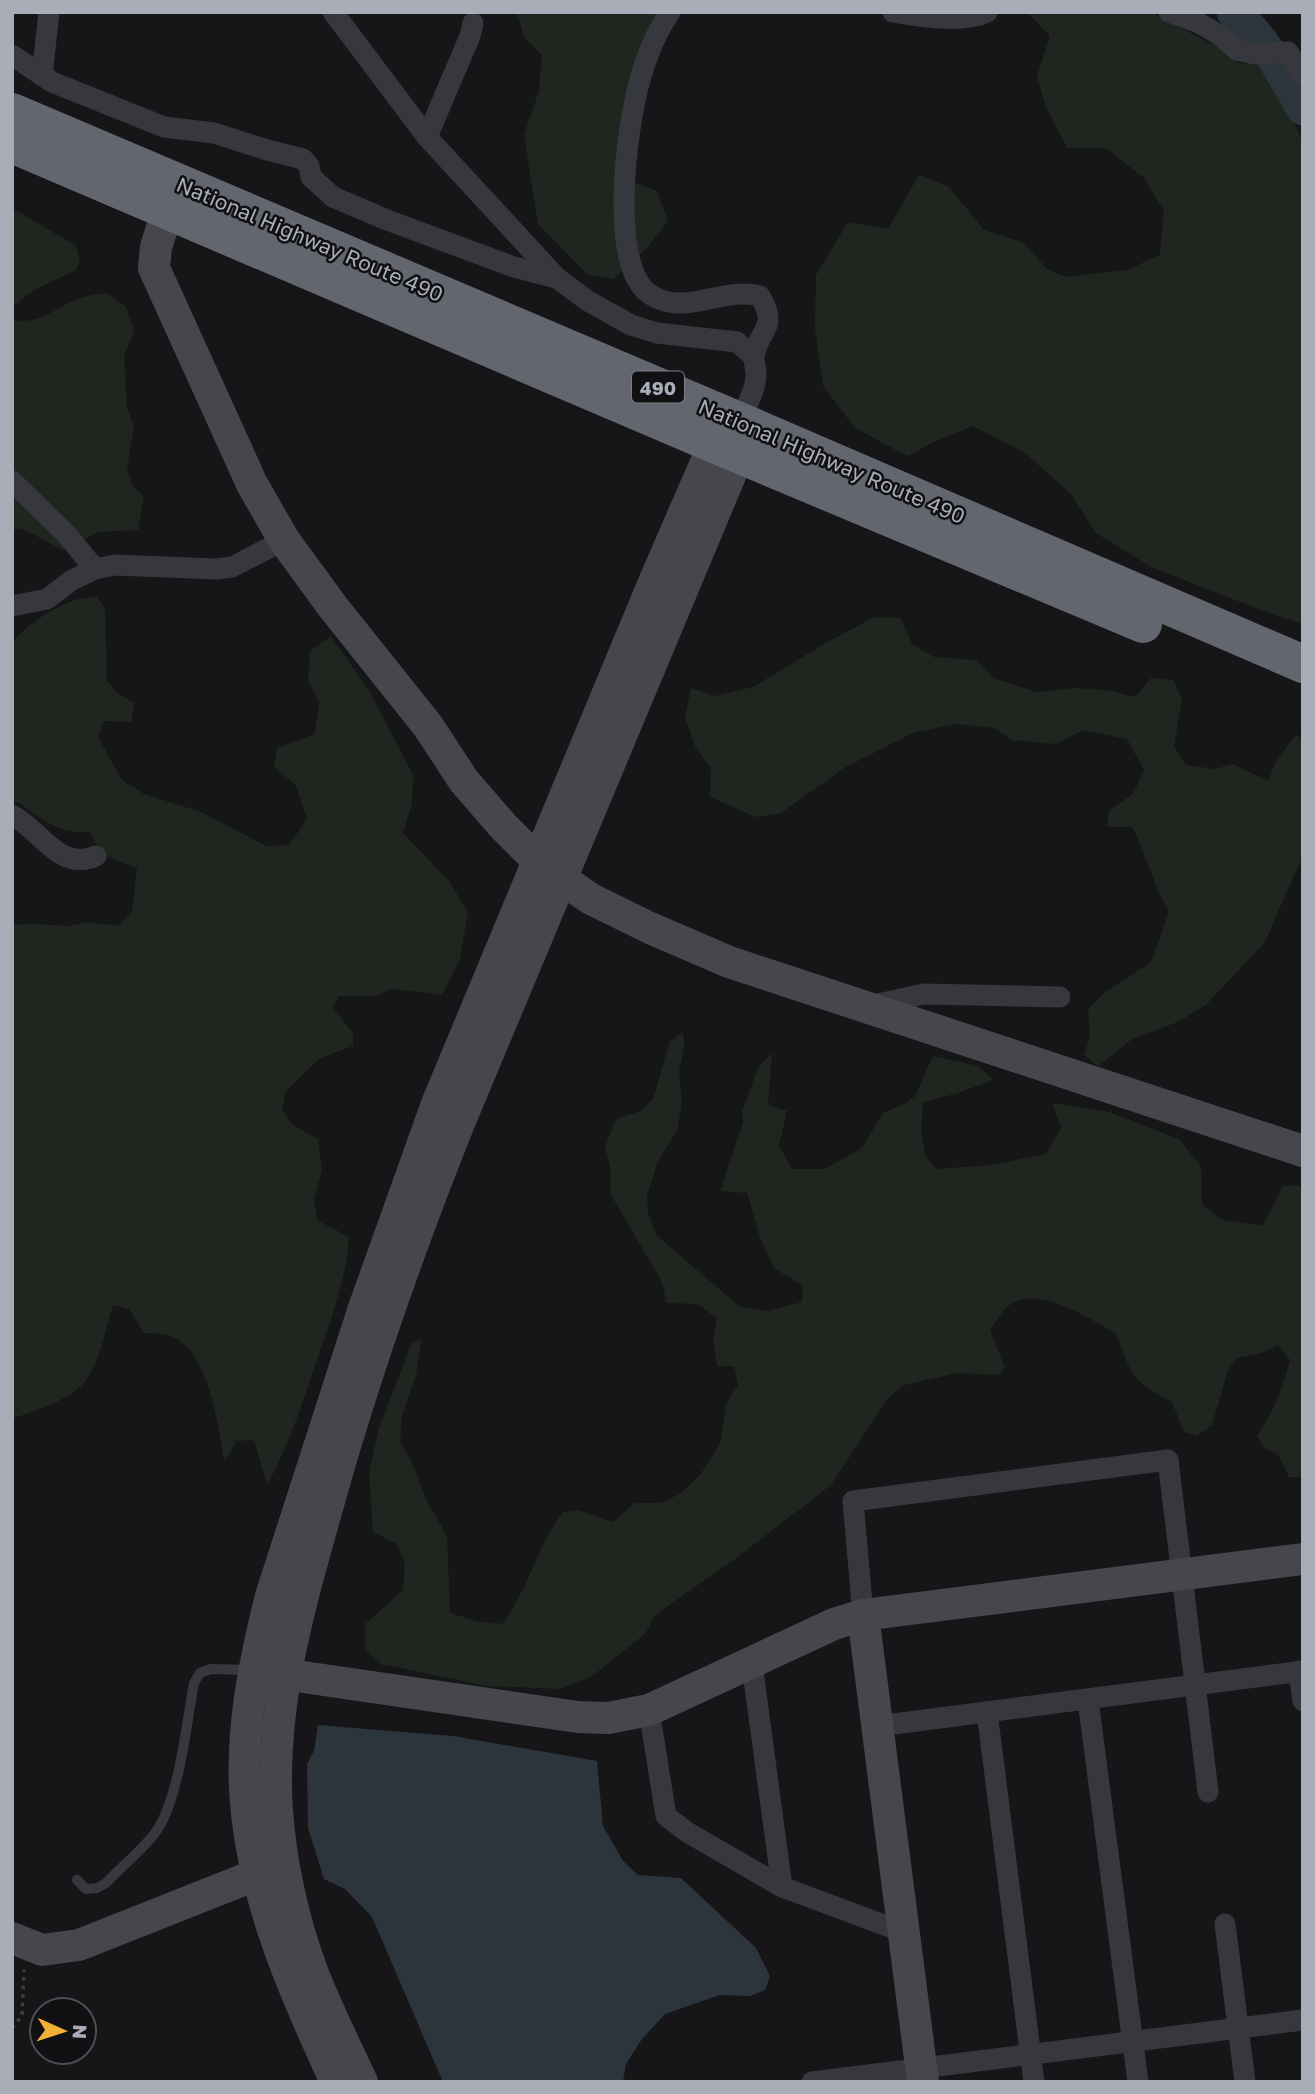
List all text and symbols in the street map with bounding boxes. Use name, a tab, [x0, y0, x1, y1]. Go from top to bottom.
street label: National Highway Route 490	[173, 171, 447, 307]
road number: 490	[632, 372, 684, 402]
street label: National Highway Route 490	[695, 393, 969, 529]
north arrow	[28, 1996, 98, 2066]
text: N	[69, 2024, 92, 2040]

